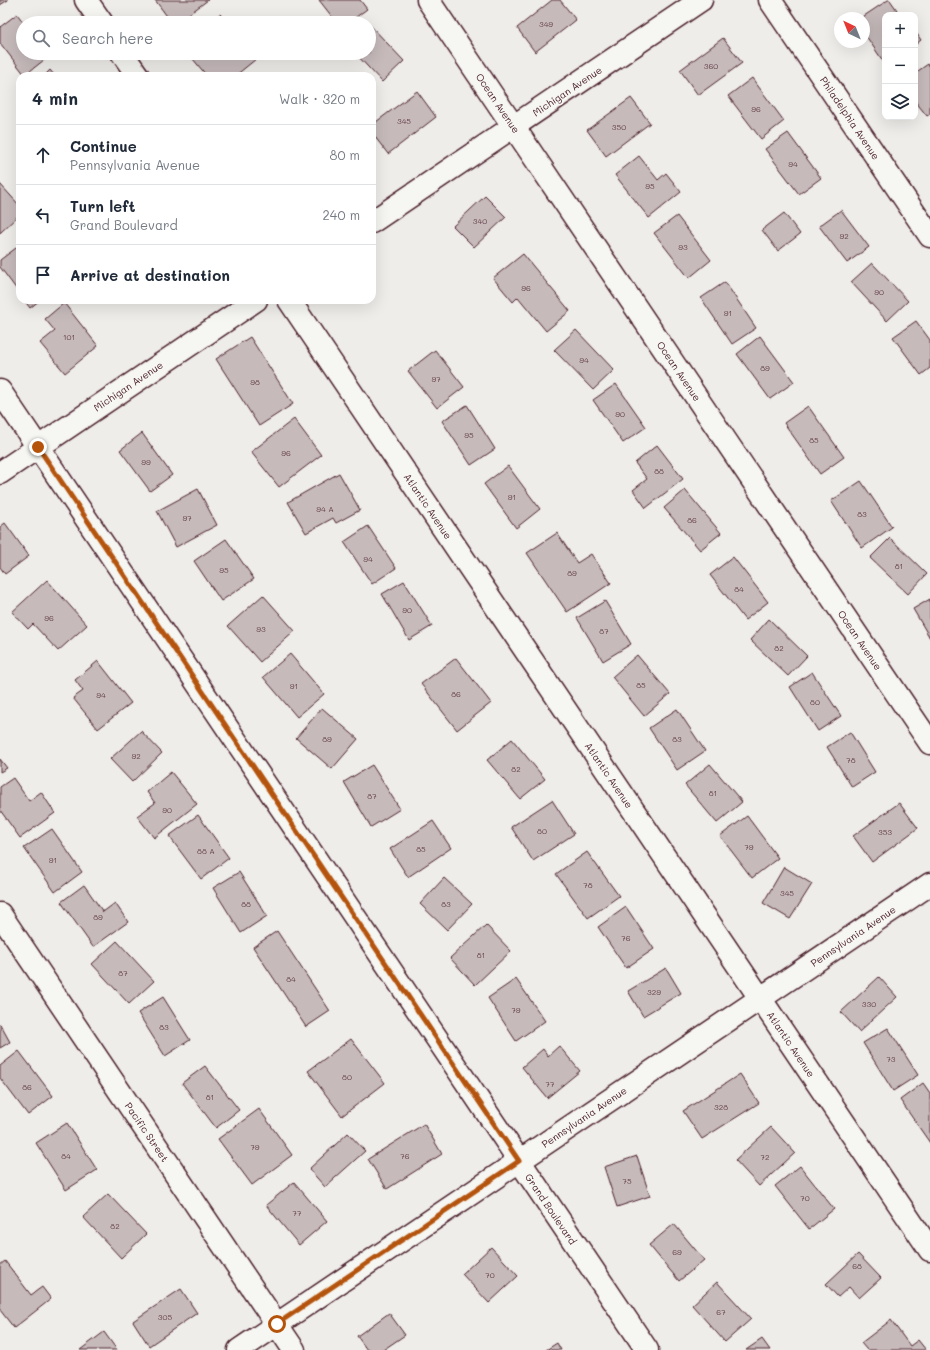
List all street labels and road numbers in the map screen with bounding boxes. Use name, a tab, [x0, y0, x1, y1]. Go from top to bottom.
street label: Michigan Avenue	[530, 63, 604, 119]
street label: Ocean Avenue	[473, 70, 523, 136]
street label: Philadelphia Avenue	[817, 74, 883, 162]
street label: Ocean Avenue	[654, 338, 704, 404]
street label: Michigan Avenue	[91, 358, 165, 414]
street label: Atlantic Avenue	[401, 470, 455, 542]
street label: Ocean Avenue	[835, 607, 885, 673]
street label: Atlantic Avenue	[582, 739, 636, 811]
street label: Pennsylvania Avenue	[808, 902, 898, 970]
street label: Atlantic Avenue	[764, 1008, 818, 1080]
street label: Pennsylvania Avenue	[539, 1083, 629, 1151]
street label: Pacific Street	[122, 1099, 172, 1165]
street label: Grand Boulevard	[522, 1171, 580, 1247]

